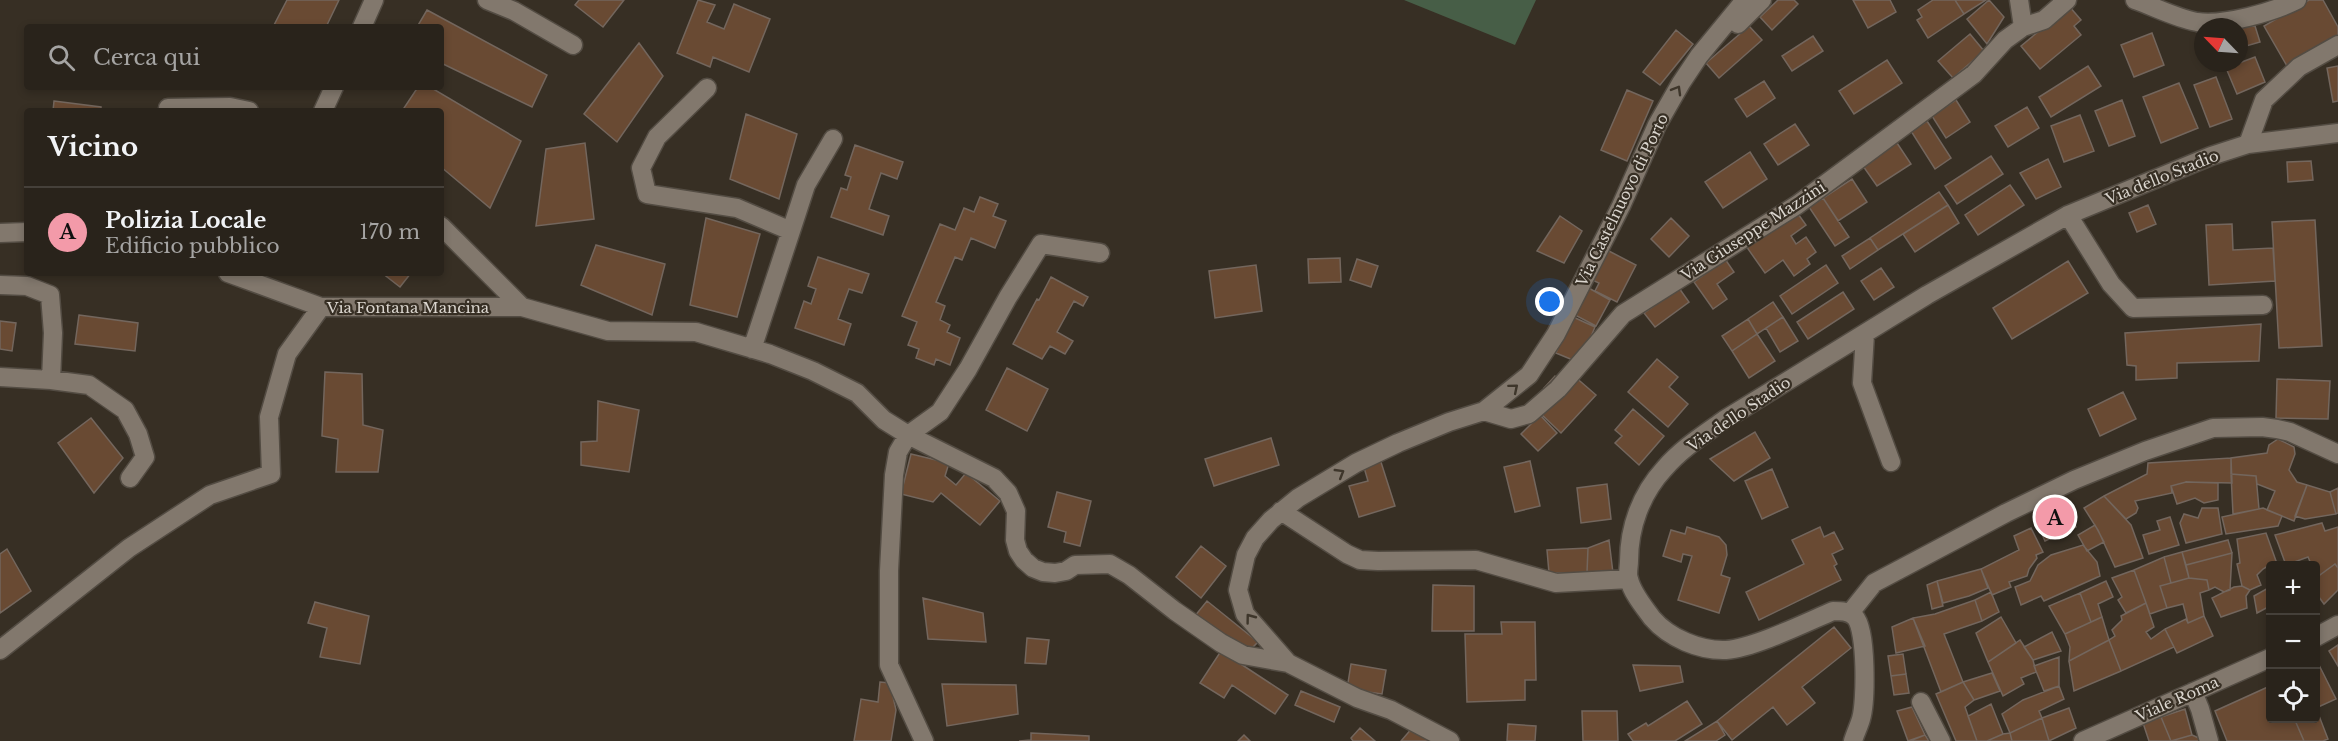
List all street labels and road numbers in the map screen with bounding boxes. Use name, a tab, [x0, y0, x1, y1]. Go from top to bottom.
street label: Via Castelnuovo di Porto	[1571, 110, 1672, 291]
street label: Via dello Stadio	[2102, 146, 2222, 209]
street label: Via Giuseppe Mazzini	[1677, 177, 1829, 285]
street label: Via Fontana Mancina	[326, 298, 490, 317]
street label: Via dello Stadio	[1683, 372, 1794, 456]
street label: Viale Roma	[2132, 672, 2222, 726]

